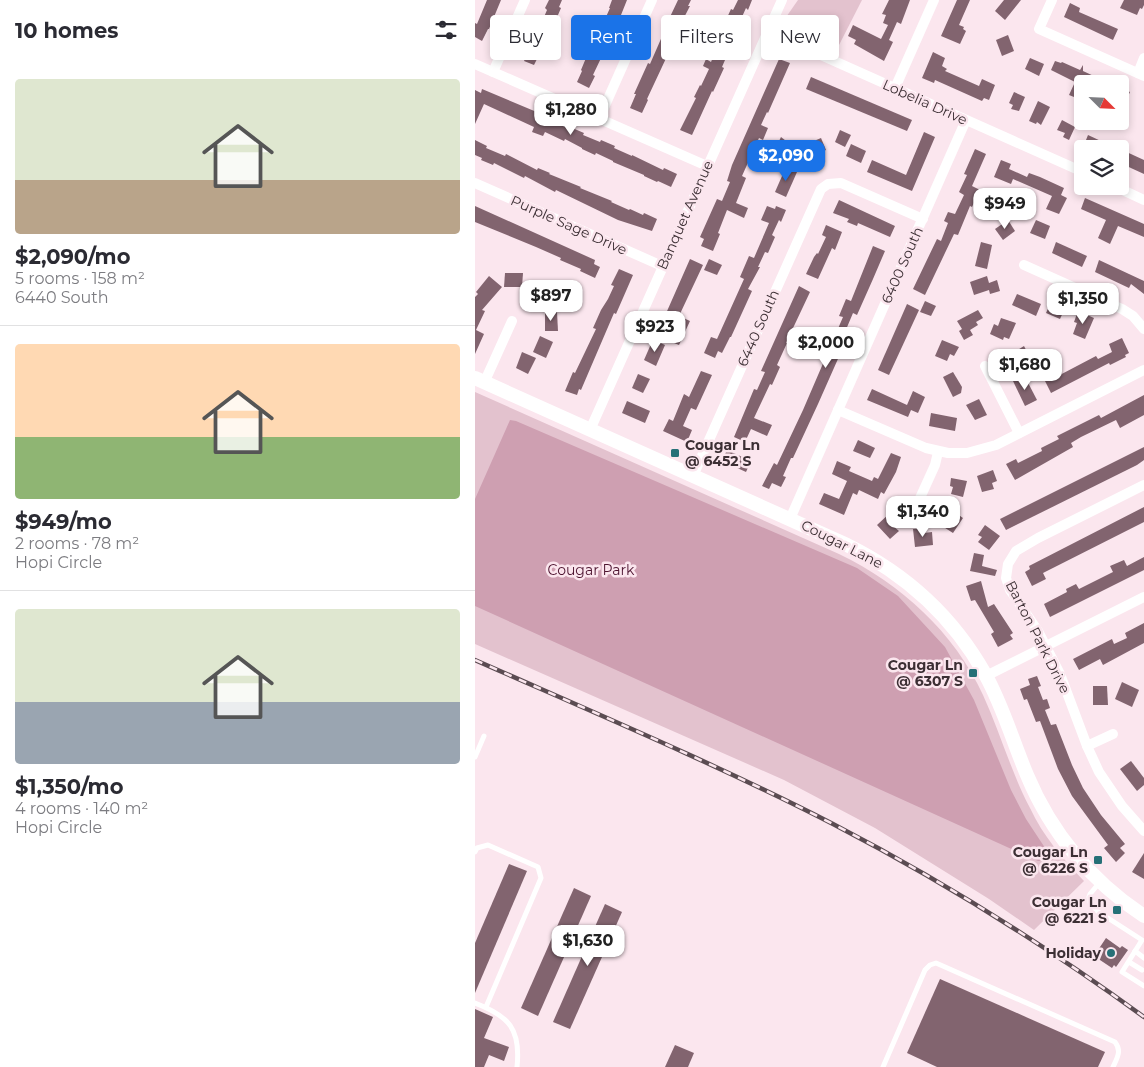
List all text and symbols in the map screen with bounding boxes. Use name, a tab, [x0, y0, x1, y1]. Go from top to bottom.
chip: Buy	[490, 15, 561, 60]
chip: Rent	[571, 15, 651, 60]
chip: Filters	[661, 15, 751, 60]
chip: New	[761, 15, 839, 60]
icon: filters	[432, 16, 460, 44]
text: 10 homes	[15, 18, 118, 43]
street label: Lobelia Drive	[880, 75, 970, 129]
north arrow	[1074, 75, 1129, 130]
map controls	[1074, 75, 1129, 195]
pin: $1,280	[530, 94, 612, 136]
text: $1,280	[545, 100, 597, 119]
icon: home	[193, 111, 283, 201]
pin: $2,090	[745, 140, 827, 182]
button: layers	[1074, 140, 1129, 195]
text: $2,090	[758, 146, 814, 165]
street label: Banquet Avenue	[653, 158, 717, 272]
pin: $949	[975, 188, 1035, 230]
street label: Purple Sage Drive	[508, 191, 630, 259]
text: $949	[984, 194, 1026, 213]
street label: 6400 South	[877, 224, 927, 306]
text: $2,090/mo	[15, 244, 130, 269]
text: 5 rooms · 158 m²	[15, 269, 145, 288]
pin: $897	[521, 280, 581, 322]
pin: $1,350	[1042, 282, 1124, 325]
text: $897	[531, 286, 571, 305]
street label: 6440 South	[733, 287, 783, 369]
text: 6440 South	[15, 288, 109, 307]
text: $1,350	[1058, 289, 1108, 308]
pin: $923	[625, 310, 685, 353]
text: $923	[635, 317, 675, 336]
pin: $2,000	[785, 326, 867, 369]
text: $2,000	[798, 333, 854, 352]
pin: $1,680	[984, 348, 1066, 391]
text: $1,680	[999, 355, 1051, 374]
icon: home	[193, 377, 283, 467]
place label: Cougar Ln @ 6452 S	[685, 436, 760, 470]
marker: Cougar Ln @ 6452 S	[669, 447, 681, 459]
pin: $1,340	[882, 496, 964, 538]
text: $1,340	[897, 502, 949, 521]
text: $949/mo	[15, 509, 112, 534]
street label: Cougar Lane	[798, 516, 886, 572]
text: 2 rooms · 78 m²	[15, 534, 139, 553]
text: Hopi Circle	[15, 553, 102, 572]
park label: Cougar Park	[548, 561, 635, 579]
street label: Barton Park Drive	[1002, 578, 1074, 696]
icon: home	[193, 642, 283, 732]
place label: Cougar Ln @ 6307 S	[888, 656, 963, 690]
marker: Cougar Ln @ 6307 S	[967, 667, 979, 679]
text: $1,350/mo	[15, 774, 123, 799]
text: 4 rooms · 140 m²	[15, 799, 148, 818]
text: Hopi Circle	[15, 818, 102, 837]
place label: Cougar Ln @ 6226 S	[1013, 843, 1088, 877]
marker: Cougar Ln @ 6226 S	[1092, 854, 1104, 866]
place label: Cougar Ln @ 6221 S	[1032, 893, 1107, 927]
marker: Cougar Ln @ 6221 S	[1111, 904, 1123, 916]
pin: $1,630	[547, 924, 629, 967]
text: $1,630	[563, 931, 613, 950]
place label: Holiday	[1046, 944, 1102, 962]
marker: Holiday	[1105, 947, 1117, 959]

